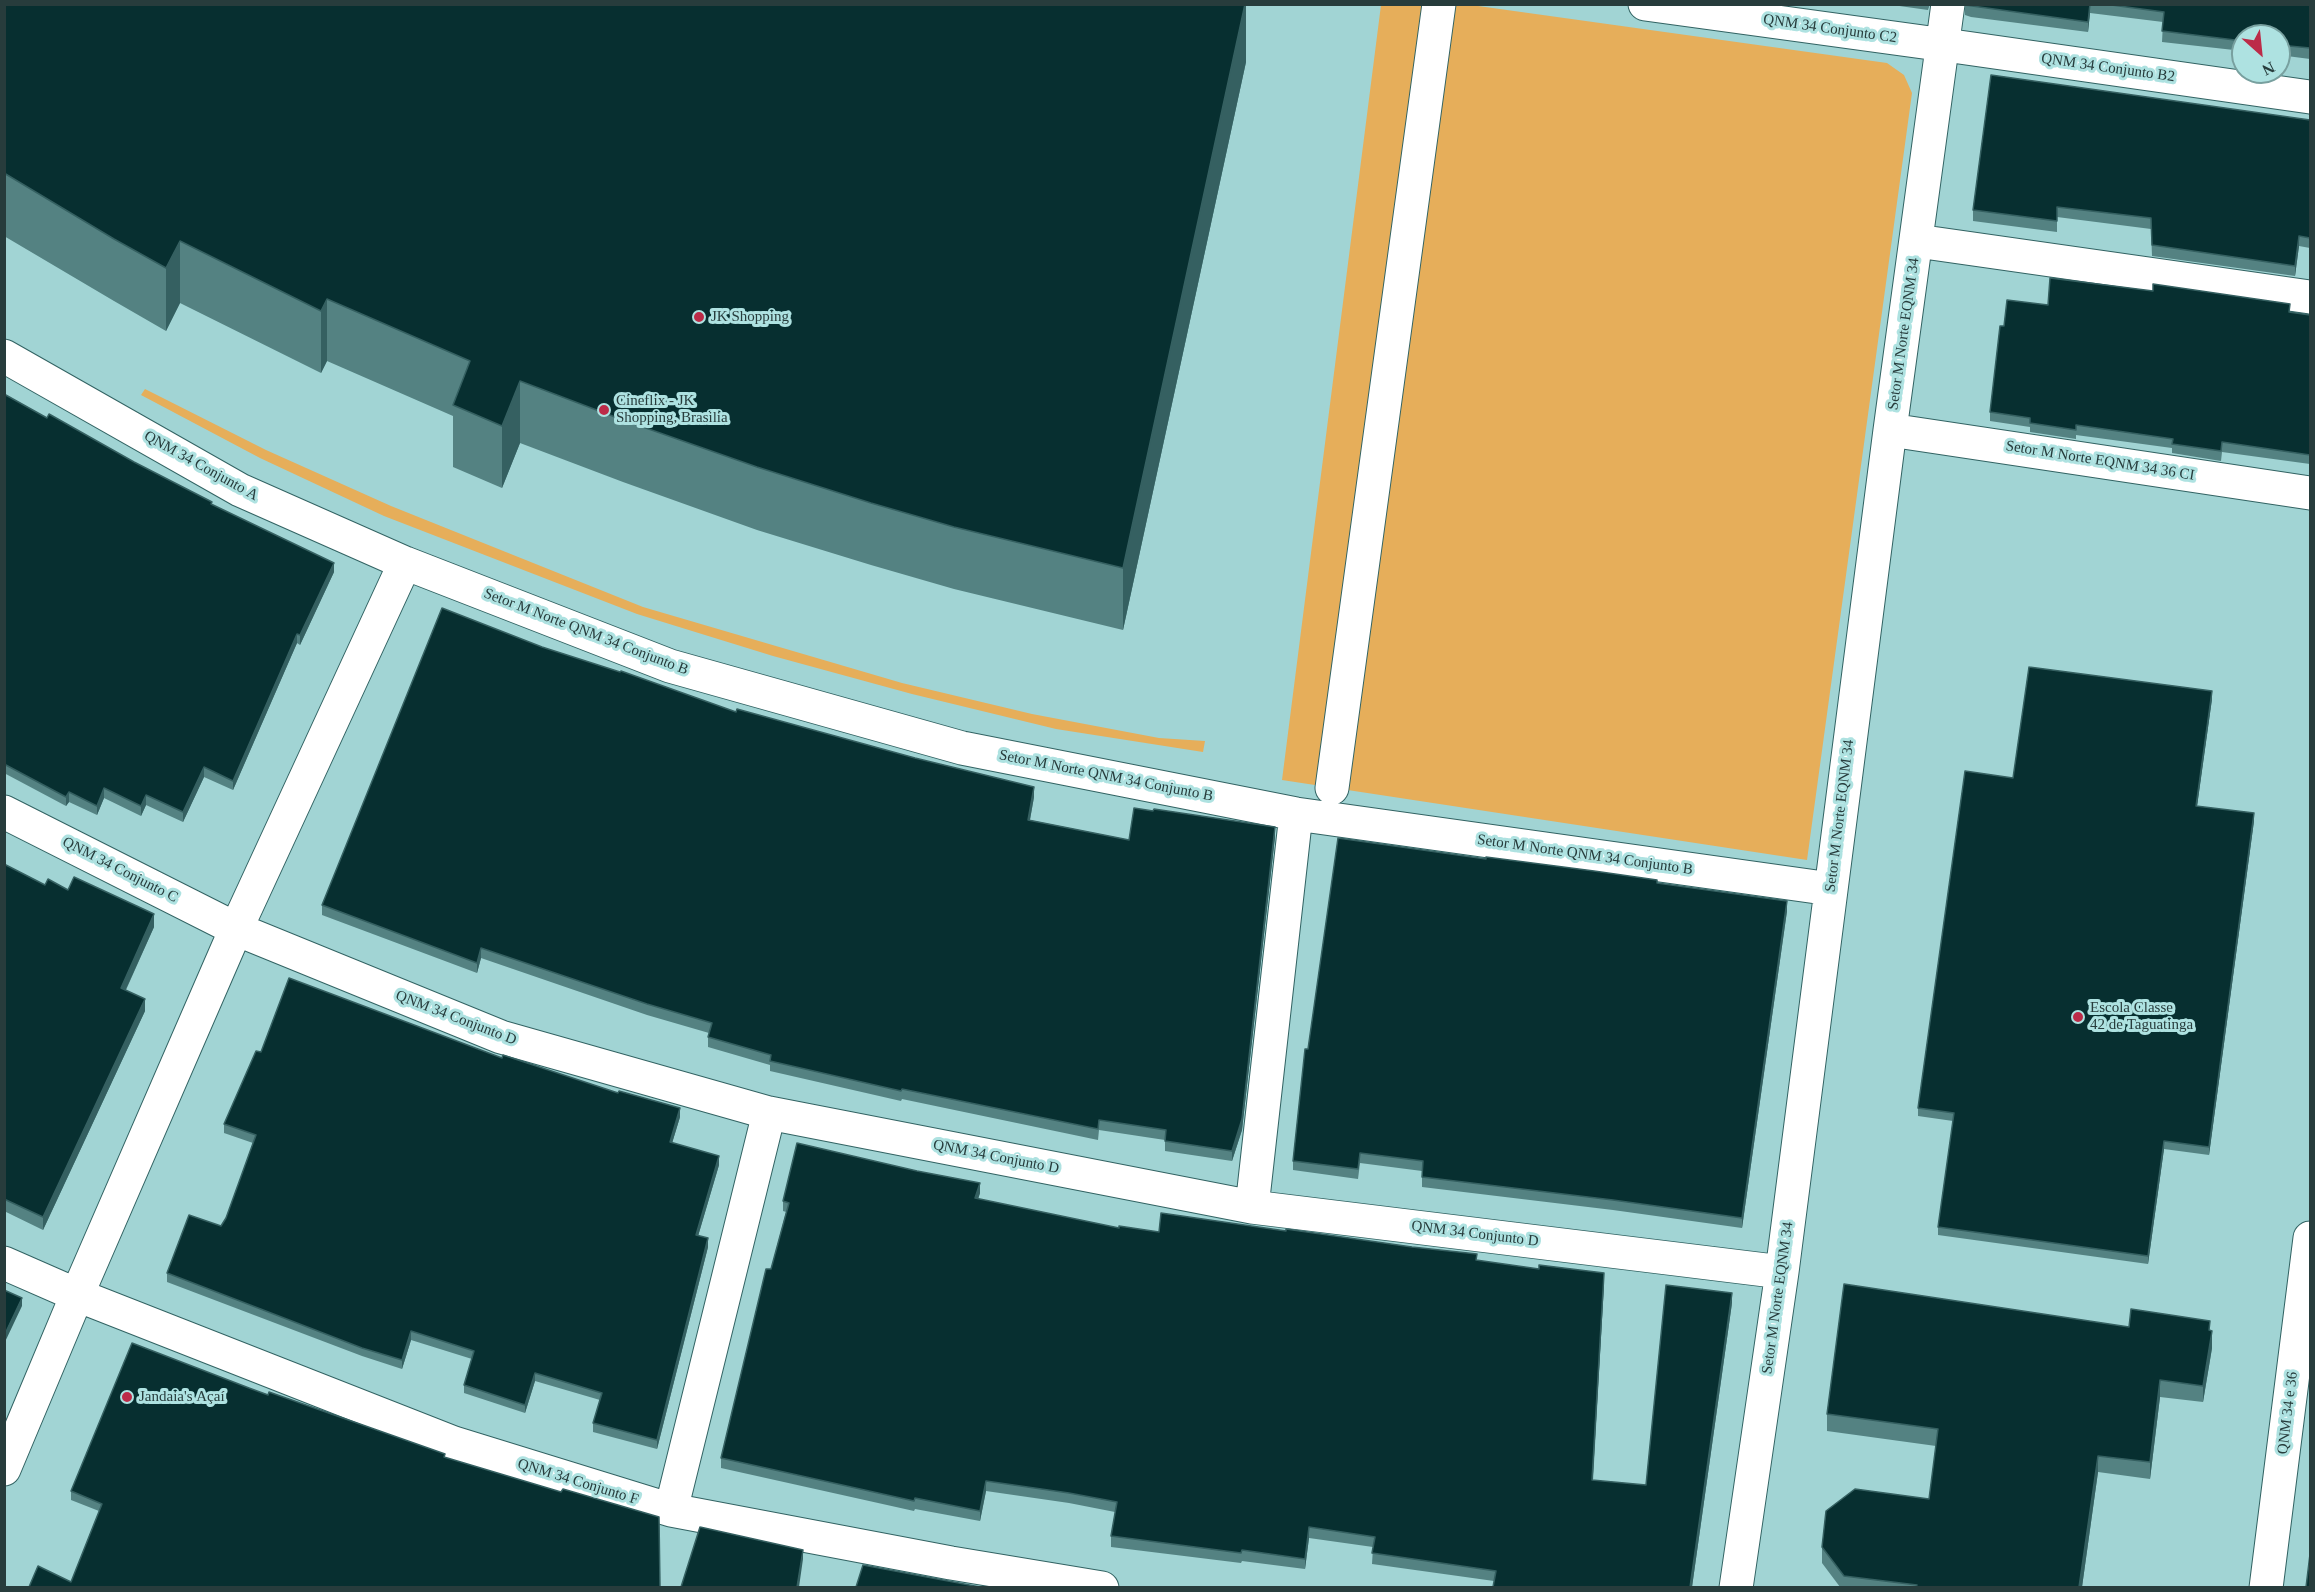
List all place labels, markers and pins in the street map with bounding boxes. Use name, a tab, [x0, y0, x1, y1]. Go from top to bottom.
place label: JK Shopping	[711, 308, 789, 326]
marker: JK Shopping	[692, 310, 706, 324]
place label: Cineflix - JK Shopping, Brasilia	[616, 392, 728, 427]
marker: Cineflix - JK Shopping, Brasilia	[597, 403, 611, 417]
place label: Escola Classe 42 de Taguatinga	[2090, 999, 2193, 1034]
marker: Escola Classe 42 de Taguatinga	[2071, 1010, 2085, 1024]
place label: Jandaia's Açaí	[139, 1388, 225, 1406]
marker: Jandaia's Açaí	[120, 1390, 134, 1404]

